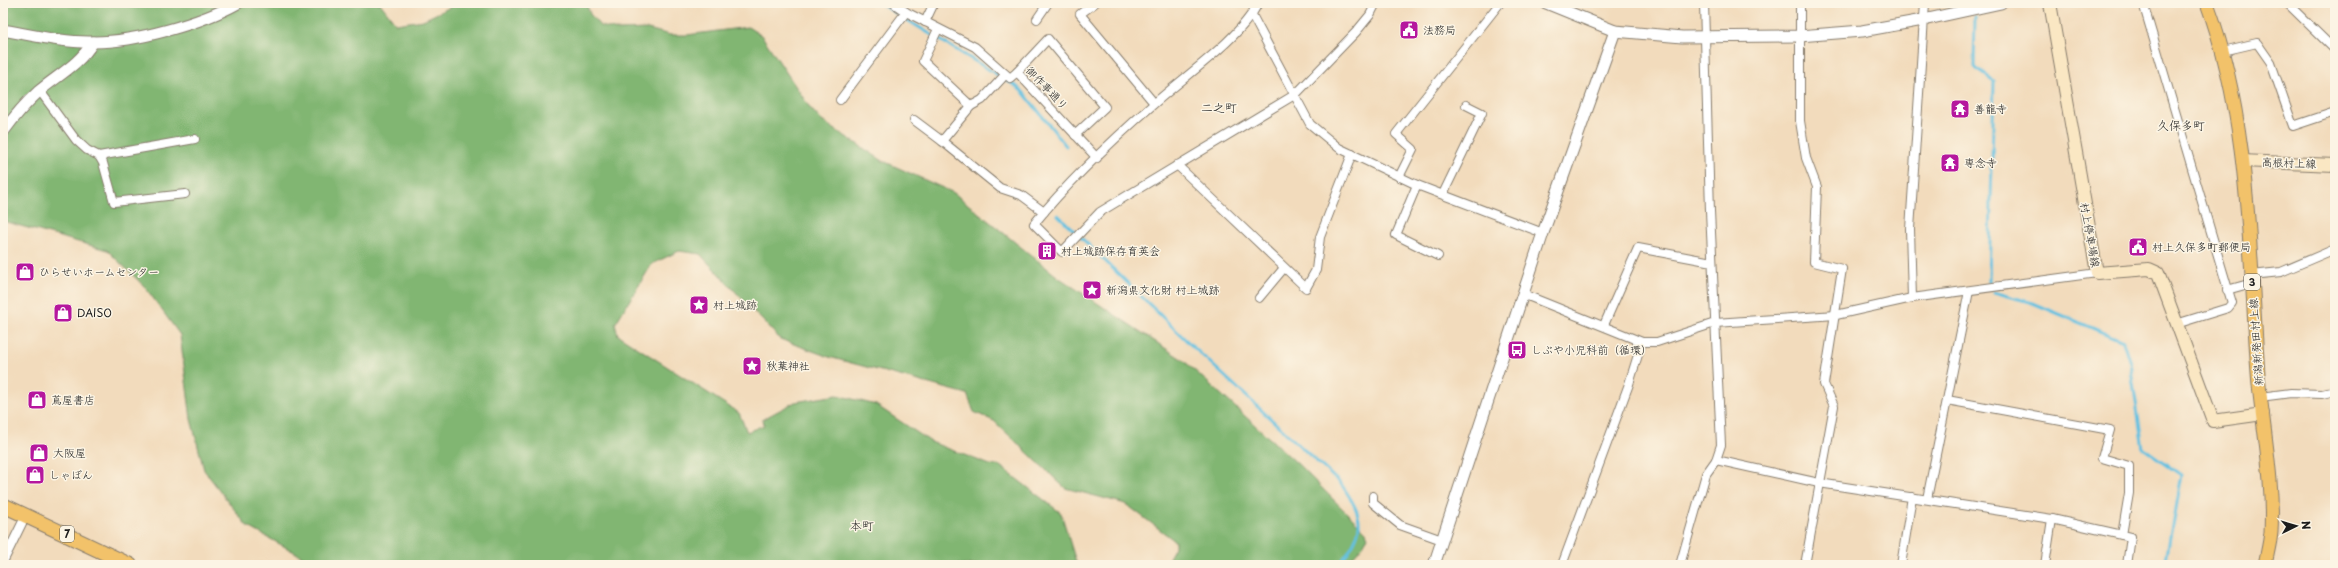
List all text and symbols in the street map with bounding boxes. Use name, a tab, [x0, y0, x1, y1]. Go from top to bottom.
public building icon: 法務局	[1398, 19, 1420, 41]
place label: 法務局	[1423, 21, 1456, 38]
street label: 御作事通り	[1022, 62, 1073, 113]
district label: 二之町	[1201, 98, 1237, 116]
temple icon: 善龍寺	[1949, 98, 1971, 120]
place label: 善龍寺	[1974, 100, 2007, 117]
district label: 久保多町	[2157, 116, 2205, 134]
temple icon: 専念寺	[1939, 152, 1961, 174]
street label: 高根村上線	[2261, 153, 2317, 172]
place label: 専念寺	[1964, 154, 1997, 171]
street label: 村上停車場線	[2076, 201, 2105, 269]
public building icon: 村上久保多町郵便局	[2127, 236, 2149, 258]
place label: 村上久保多町郵便局	[2152, 238, 2251, 255]
building icon: 村上城跡保存育英会	[1036, 240, 1058, 262]
place label: 村上城跡保存育英会	[1061, 242, 1160, 259]
shop icon: ひらせいホームセンター	[14, 261, 36, 283]
place label: ひらせいホームセンター	[39, 263, 159, 280]
road number: 3	[2244, 274, 2260, 290]
place icon: 新潟県文化財 村上城跡	[1081, 279, 1103, 301]
place label: 新潟県文化財 村上城跡	[1106, 281, 1220, 298]
place icon: 村上城跡	[688, 294, 710, 316]
place label: 村上城跡	[713, 296, 757, 313]
street label: 新潟新発田村上線	[2244, 298, 2267, 387]
shop icon: DAISO	[52, 302, 74, 324]
place label: DAISO	[77, 304, 112, 321]
bus stop icon: しぶや小児科前（循環）	[1506, 339, 1528, 361]
place label: しぶや小児科前（循環）	[1531, 341, 1652, 358]
place icon: 秋葉神社	[741, 355, 763, 377]
place label: 秋葉神社	[766, 357, 810, 374]
shop icon: 蔦屋書店	[26, 389, 48, 411]
place label: 蔦屋書店	[51, 391, 95, 408]
shop icon: 大阪屋	[28, 442, 50, 464]
place label: 大阪屋	[53, 444, 86, 461]
shop icon: しゃぼん	[24, 464, 46, 486]
place label: しゃぼん	[49, 466, 93, 483]
north arrow	[2276, 506, 2316, 546]
district label: 本町	[850, 516, 874, 534]
text: N	[2298, 520, 2315, 530]
road number: 7	[60, 526, 74, 542]

